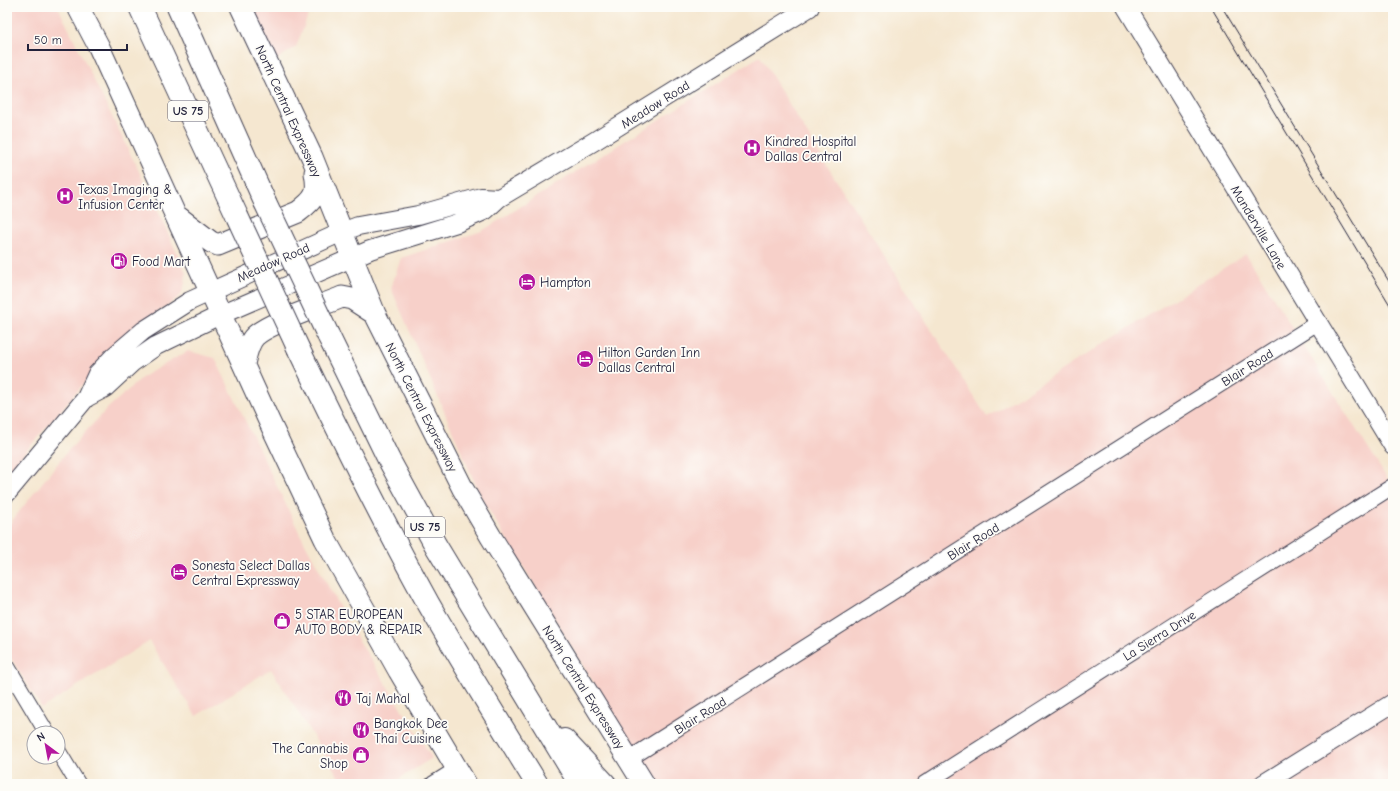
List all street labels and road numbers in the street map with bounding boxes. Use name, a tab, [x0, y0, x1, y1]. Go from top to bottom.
street label: North Central Expressway	[253, 43, 325, 180]
street label: Meadow Road	[618, 77, 692, 131]
road number: US 75	[168, 101, 208, 121]
street label: Manderville Lane	[1228, 183, 1290, 272]
street label: Meadow Road	[235, 240, 312, 285]
street label: North Central Expressway	[382, 340, 461, 475]
street label: Blair Road	[1219, 346, 1276, 389]
road number: US 75	[405, 517, 445, 537]
street label: Blair Road	[945, 520, 1002, 563]
street label: La Sierra Drive	[1120, 607, 1199, 664]
street label: North Central Expressway	[539, 623, 628, 752]
street label: Blair Road	[672, 694, 729, 737]

